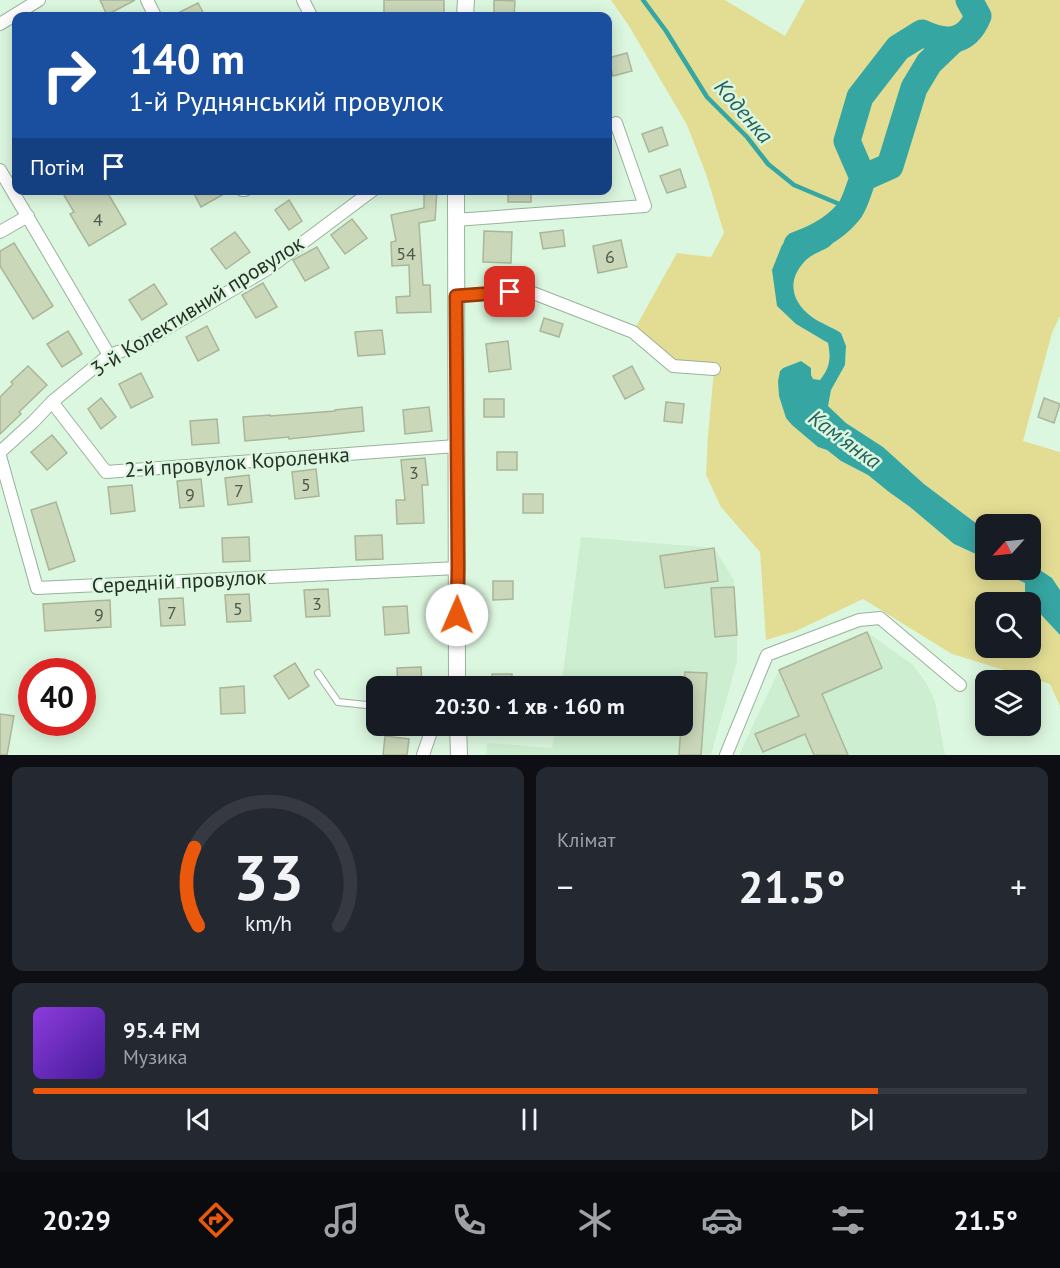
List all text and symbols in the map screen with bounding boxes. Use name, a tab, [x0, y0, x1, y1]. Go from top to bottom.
text: 140 m	[129, 31, 245, 86]
icon: right	[30, 36, 108, 114]
water label: Коденка	[709, 73, 780, 149]
text: 1-й Руднянський провулок	[129, 84, 444, 118]
icon: arrive	[97, 150, 130, 183]
text: Потім	[30, 153, 85, 181]
house number: 4	[93, 208, 103, 231]
street label: 3-й Колективний провулок	[86, 229, 308, 383]
house number: 54	[396, 242, 416, 265]
house number: 6	[605, 245, 615, 268]
pin	[484, 266, 535, 317]
icon: arrive	[493, 275, 526, 308]
water label: Кам'янка	[803, 403, 887, 475]
street label: 2-й провулок Короленка	[124, 441, 350, 483]
house number: 3	[409, 461, 419, 484]
house number: 5	[301, 473, 311, 496]
house number: 7	[234, 479, 244, 502]
house number: 9	[185, 483, 195, 506]
north arrow	[975, 514, 1041, 580]
map controls	[975, 514, 1041, 736]
street label: Середній провулок	[91, 563, 267, 599]
position arrow	[425, 583, 489, 647]
house number: 3	[312, 592, 322, 615]
button: search	[975, 592, 1041, 658]
house number: 5	[233, 597, 243, 620]
house number: 7	[167, 601, 177, 624]
house number: 9	[94, 603, 104, 626]
speed limit sign: 40	[18, 658, 96, 736]
button: layers	[975, 670, 1041, 736]
text: 20:30 · 1 хв · 160 m	[434, 692, 625, 720]
text: Клімат	[557, 827, 615, 853]
text: 33	[233, 836, 303, 917]
text: 21.5°	[738, 857, 846, 915]
text: −	[557, 865, 574, 908]
text: +	[1010, 865, 1027, 908]
text: km/h	[244, 909, 291, 937]
text: 95.4 FM	[123, 1016, 200, 1044]
text: Музика	[123, 1044, 187, 1070]
icon: previous	[182, 1103, 215, 1136]
icon: pause	[513, 1103, 546, 1136]
icon: next	[845, 1103, 878, 1136]
icon: directions	[195, 1199, 237, 1241]
icon: music	[321, 1199, 363, 1241]
icon: phone	[448, 1199, 490, 1241]
icon: climate	[574, 1199, 616, 1241]
icon: car	[701, 1199, 743, 1241]
icon: filters	[827, 1199, 869, 1241]
text: 20:29	[42, 1203, 111, 1237]
text: 21.5°	[953, 1203, 1018, 1237]

